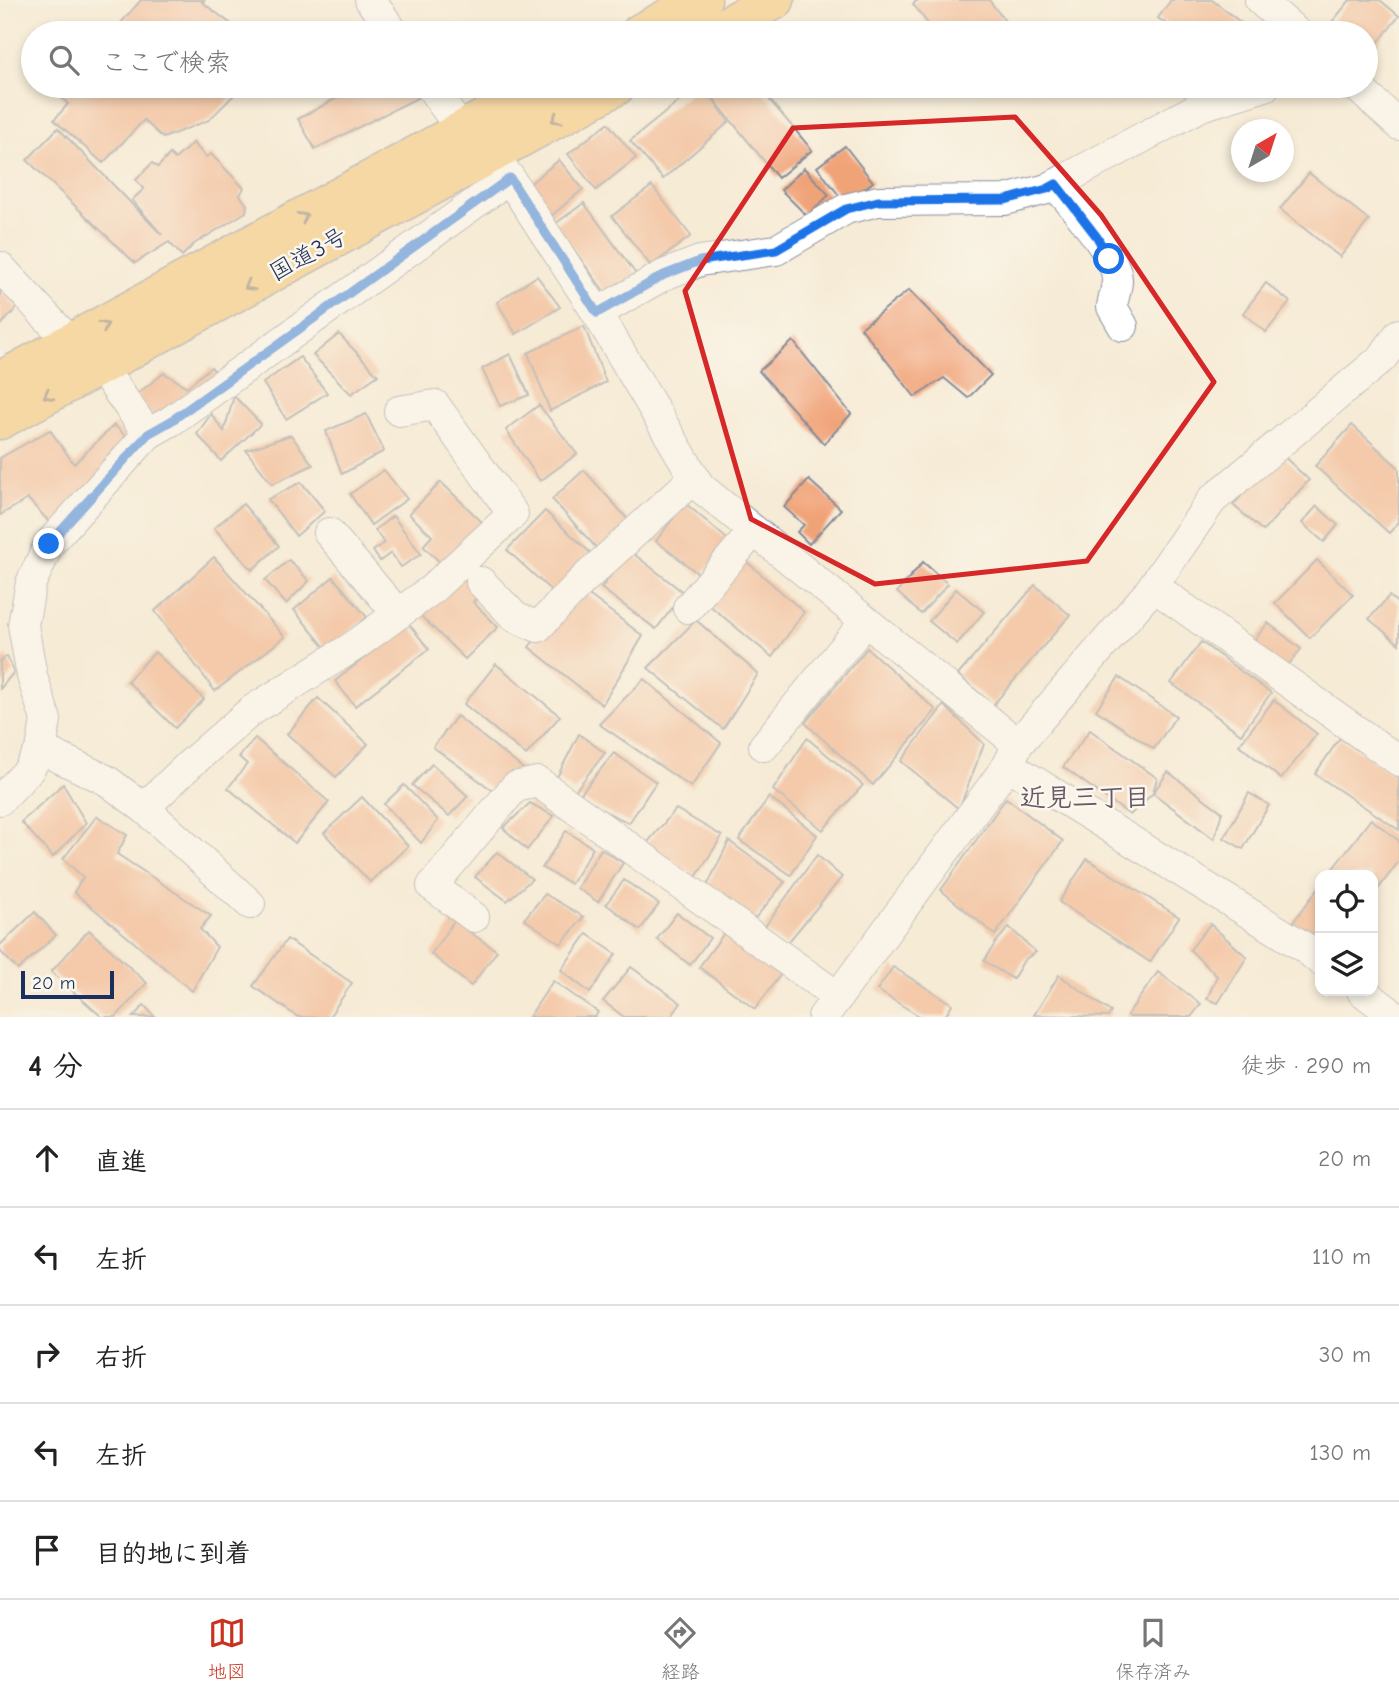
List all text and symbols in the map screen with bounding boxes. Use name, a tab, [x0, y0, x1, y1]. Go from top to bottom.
search box	[21, 21, 1378, 98]
icon: search	[45, 41, 83, 79]
text: ここで検索	[101, 48, 231, 78]
one-way arrow	[551, 110, 563, 124]
north arrow	[1231, 119, 1294, 182]
one-way arrow	[296, 212, 309, 225]
street label: 国道3号	[264, 221, 352, 287]
route start	[1093, 243, 1124, 274]
one-way arrow	[243, 278, 256, 291]
one-way arrow	[96, 321, 109, 334]
one-way arrow	[43, 386, 56, 400]
route end	[33, 528, 64, 559]
district label: 近見三丁目	[1020, 783, 1150, 813]
map controls	[1315, 870, 1378, 996]
button: locate	[1315, 870, 1378, 933]
button: layers	[1315, 933, 1378, 996]
scale bar	[21, 968, 114, 1000]
text: 20 m	[32, 972, 76, 994]
text: 4 分	[28, 1049, 83, 1084]
text: 徒歩 · 290 m	[1241, 1052, 1371, 1079]
icon: ahead	[28, 1139, 66, 1177]
text: 20 m	[1318, 1145, 1371, 1172]
text: 直進	[95, 1147, 147, 1177]
icon: left	[28, 1237, 66, 1275]
text: 110 m	[1312, 1243, 1371, 1270]
text: 左折	[95, 1245, 147, 1275]
icon: right	[28, 1335, 66, 1373]
text: 30 m	[1319, 1341, 1371, 1368]
text: 右折	[95, 1343, 147, 1373]
icon: left	[28, 1433, 66, 1471]
text: 130 m	[1310, 1439, 1371, 1466]
text: 左折	[95, 1441, 147, 1471]
icon: arrive	[28, 1531, 66, 1569]
text: 目的地に到着	[95, 1539, 251, 1569]
tab: 地図	[208, 1614, 246, 1683]
tab: 経路	[661, 1614, 699, 1683]
tab: 保存済み	[1115, 1614, 1191, 1683]

